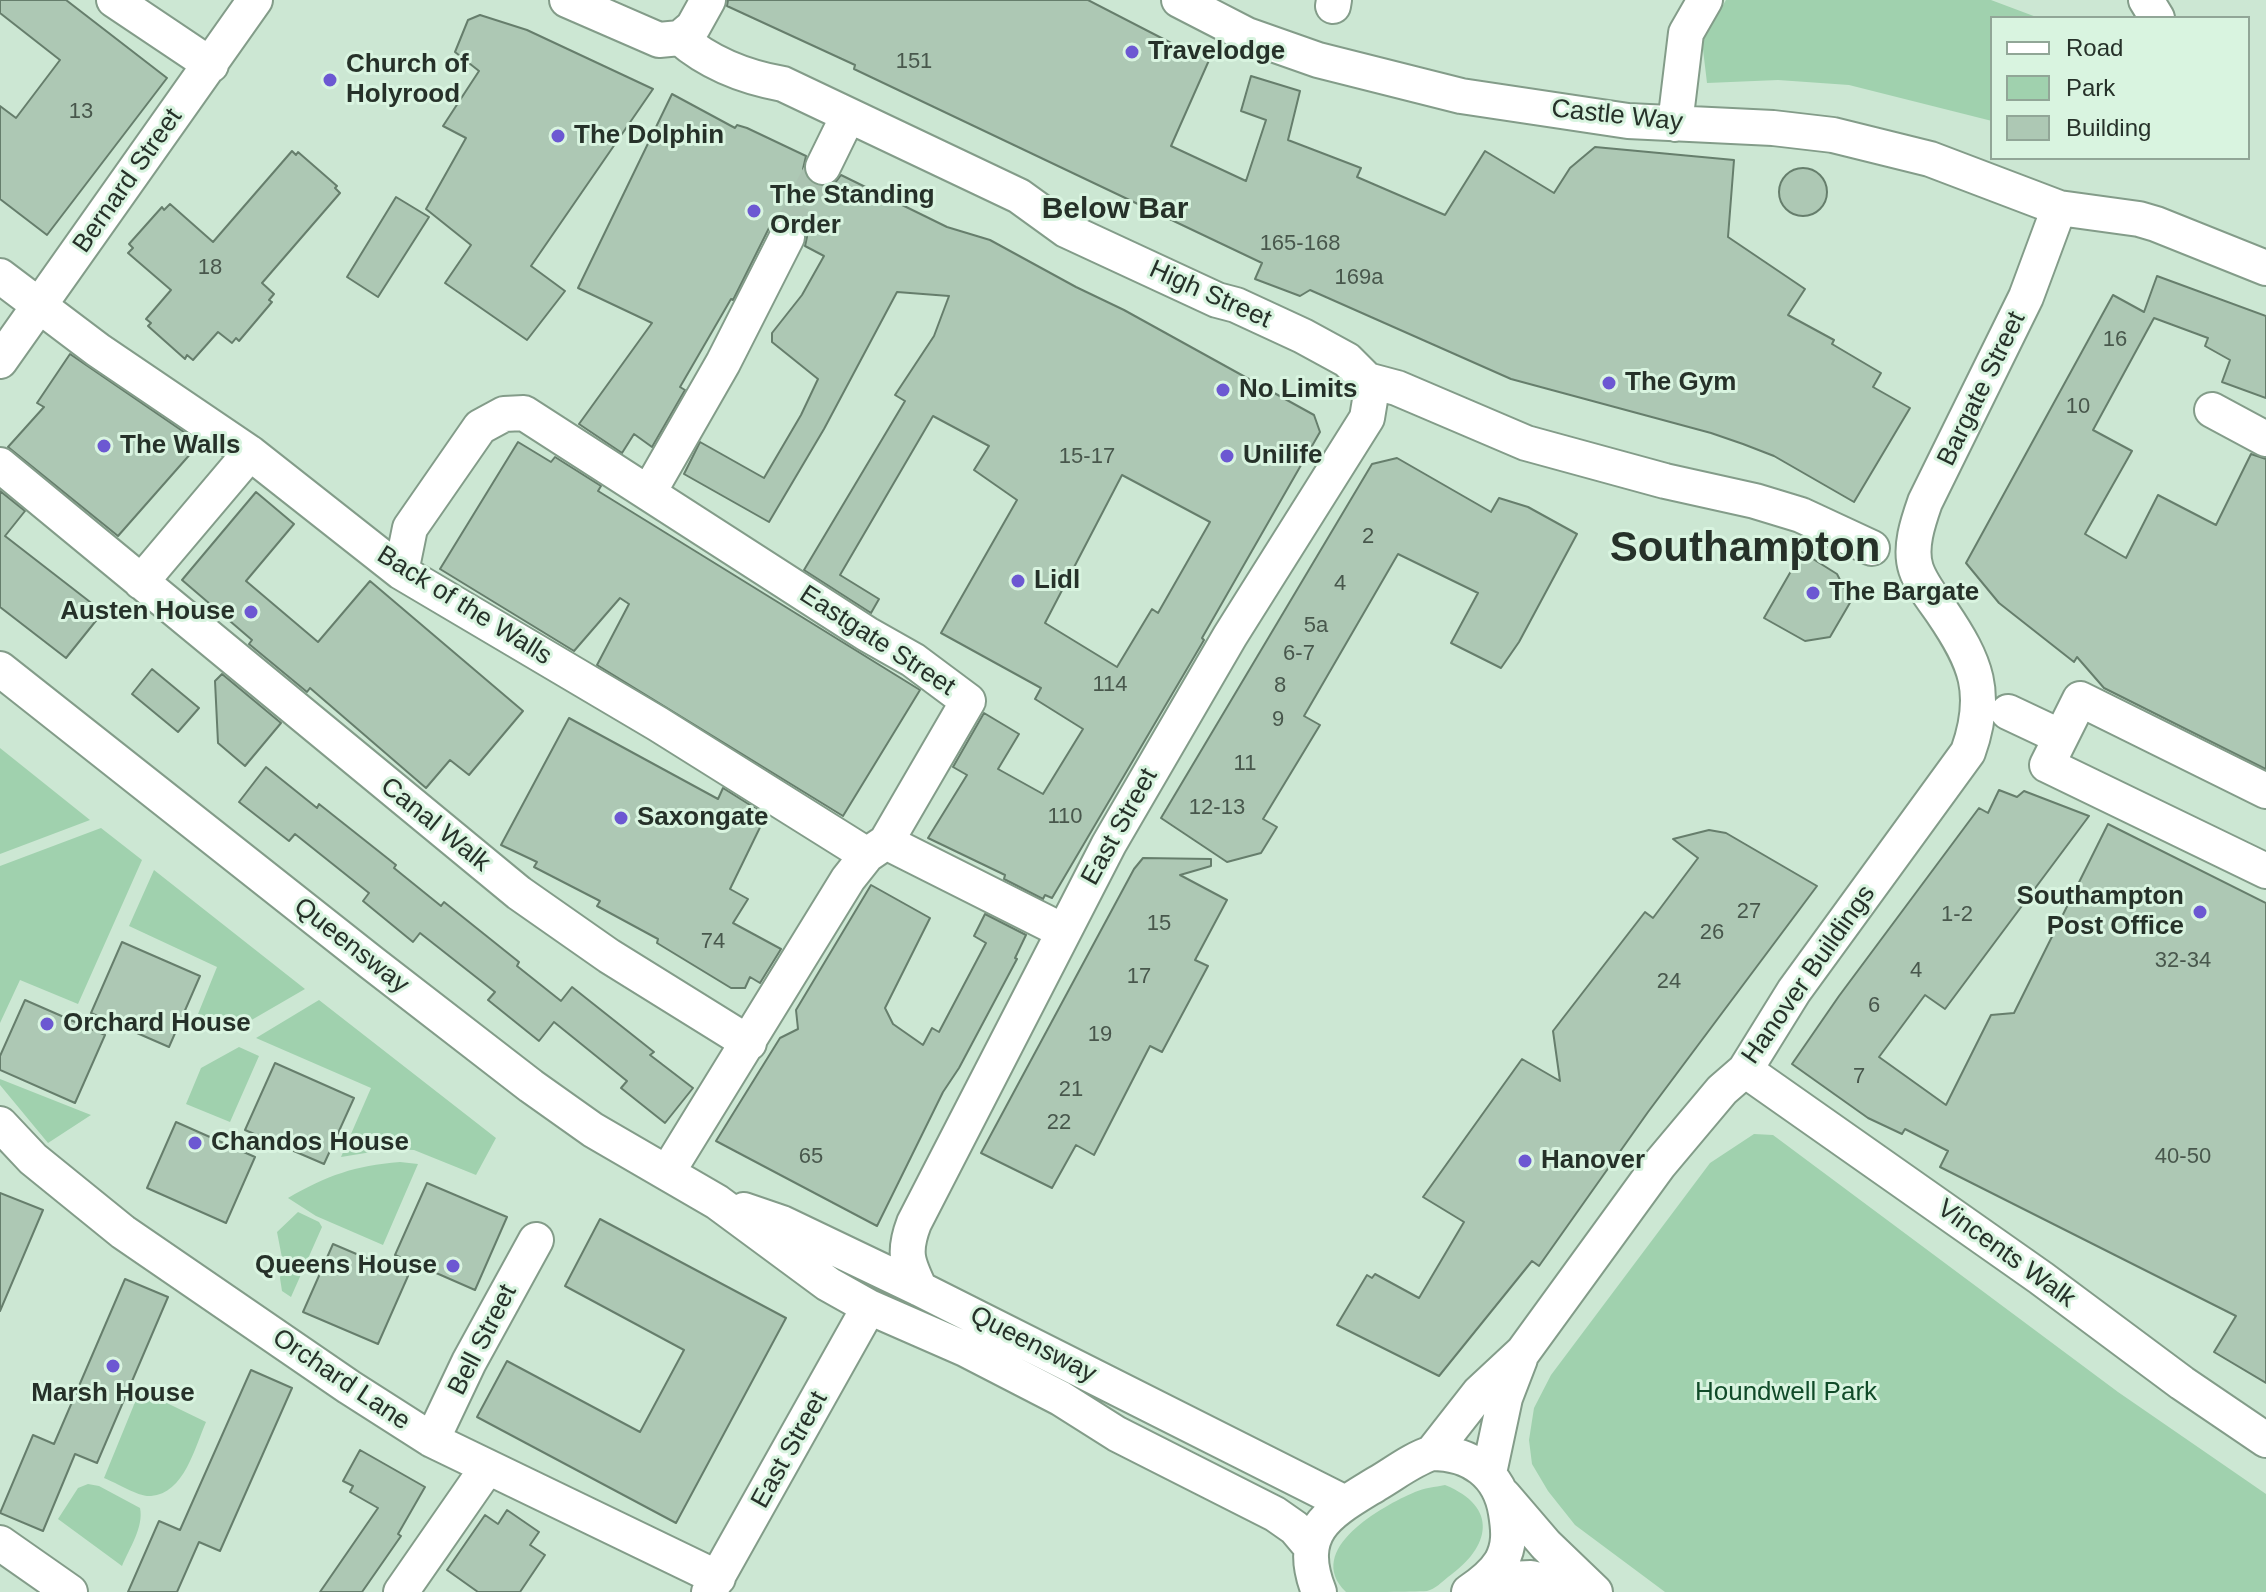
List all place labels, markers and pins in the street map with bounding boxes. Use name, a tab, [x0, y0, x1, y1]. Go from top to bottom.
place label: Travelodge	[1148, 36, 1285, 68]
marker: Travelodge	[1123, 43, 1141, 61]
place label: Church of Holyrood	[346, 49, 469, 110]
marker: Church of Holyrood	[321, 71, 339, 89]
place label: The Dolphin	[574, 120, 724, 152]
marker: The Dolphin	[549, 127, 567, 145]
place label: The Standing Order	[770, 180, 935, 242]
marker: The Standing Order	[745, 202, 763, 220]
place label: The Gym	[1625, 367, 1736, 399]
place label: No Limits	[1239, 374, 1357, 406]
marker: The Gym	[1600, 374, 1618, 392]
marker: No Limits	[1214, 381, 1232, 399]
place label: The Walls	[120, 430, 240, 462]
marker: The Walls	[95, 437, 113, 455]
place label: Unilife	[1243, 440, 1322, 472]
marker: Unilife	[1218, 447, 1236, 465]
place label: Lidl	[1034, 565, 1080, 597]
marker: Lidl	[1009, 572, 1027, 590]
place label: The Bargate	[1829, 577, 1979, 609]
marker: The Bargate	[1804, 584, 1822, 602]
place label: Austen House	[60, 596, 235, 628]
marker: Austen House	[242, 603, 260, 621]
place label: Saxongate	[637, 802, 768, 834]
marker: Saxongate	[612, 809, 630, 827]
place label: Southampton Post Office	[2016, 881, 2184, 942]
marker: Southampton Post Office	[2191, 903, 2209, 921]
place label: Orchard House	[63, 1008, 251, 1040]
marker: Orchard House	[38, 1015, 56, 1033]
place label: Chandos House	[211, 1127, 409, 1159]
marker: Chandos House	[186, 1134, 204, 1152]
place label: Hanover	[1541, 1145, 1645, 1177]
marker: Hanover	[1516, 1152, 1534, 1170]
place label: Queens House	[255, 1250, 437, 1282]
marker: Queens House	[444, 1257, 462, 1275]
marker: Marsh House	[104, 1357, 122, 1375]
place label: Marsh House	[31, 1378, 195, 1410]

